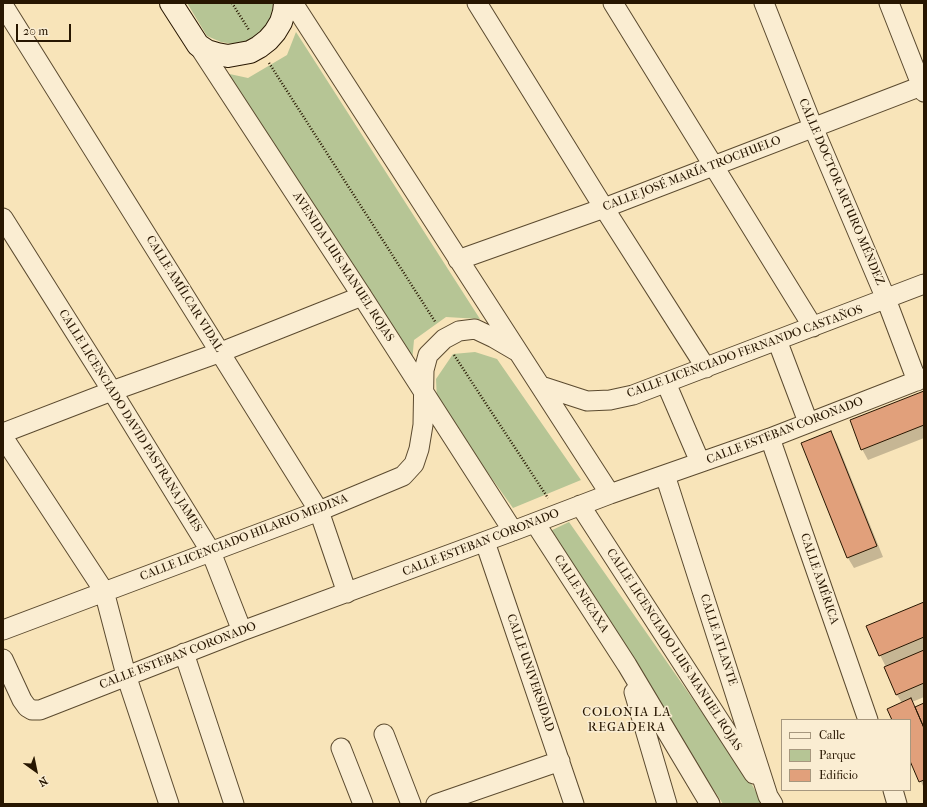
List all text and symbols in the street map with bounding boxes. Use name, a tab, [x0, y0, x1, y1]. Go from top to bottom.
scale bar	[18, 16, 73, 42]
text: 20 m	[23, 24, 48, 38]
street label: CALLE DOCTOR ARTURO MÉNDEZ	[795, 96, 887, 288]
street label: CALLE JOSÉ MARÍA TROCHUELO	[601, 133, 783, 215]
street label: AVENIDA LUIS MANUEL ROJAS	[289, 190, 397, 344]
street label: CALLE AMÍLCAR VIDAL	[142, 233, 226, 355]
street label: CALLE LICENCIADO FERNANDO CASTAÑOS	[625, 303, 865, 401]
street label: CALLE LICENCIADO DAVID PASTRANA JAMES	[55, 307, 205, 535]
street label: CALLE ESTEBAN CORONADO	[705, 394, 865, 468]
street label: CALLE LICENCIADO HILARIO MEDINA	[138, 492, 350, 584]
street label: CALLE ESTEBAN CORONADO	[401, 506, 561, 580]
street label: CALLE AMÉRICA	[797, 532, 841, 626]
street label: CALLE LICENCIADO LUIS MANUEL ROJAS	[603, 546, 745, 754]
street label: CALLE NECAXA	[551, 552, 611, 636]
street label: CALLE ATLANTE	[696, 592, 740, 688]
street label: CALLE UNIVERSIDAD	[503, 612, 557, 734]
street label: CALLE ESTEBAN CORONADO	[98, 619, 258, 693]
district label: COLONIA LA REGADERA	[582, 705, 672, 736]
legend	[781, 719, 911, 791]
text: Calle	[819, 728, 845, 742]
text: Parque	[819, 748, 856, 762]
north arrow	[16, 751, 56, 791]
text: Edificio	[819, 768, 858, 782]
text: N	[36, 774, 50, 789]

